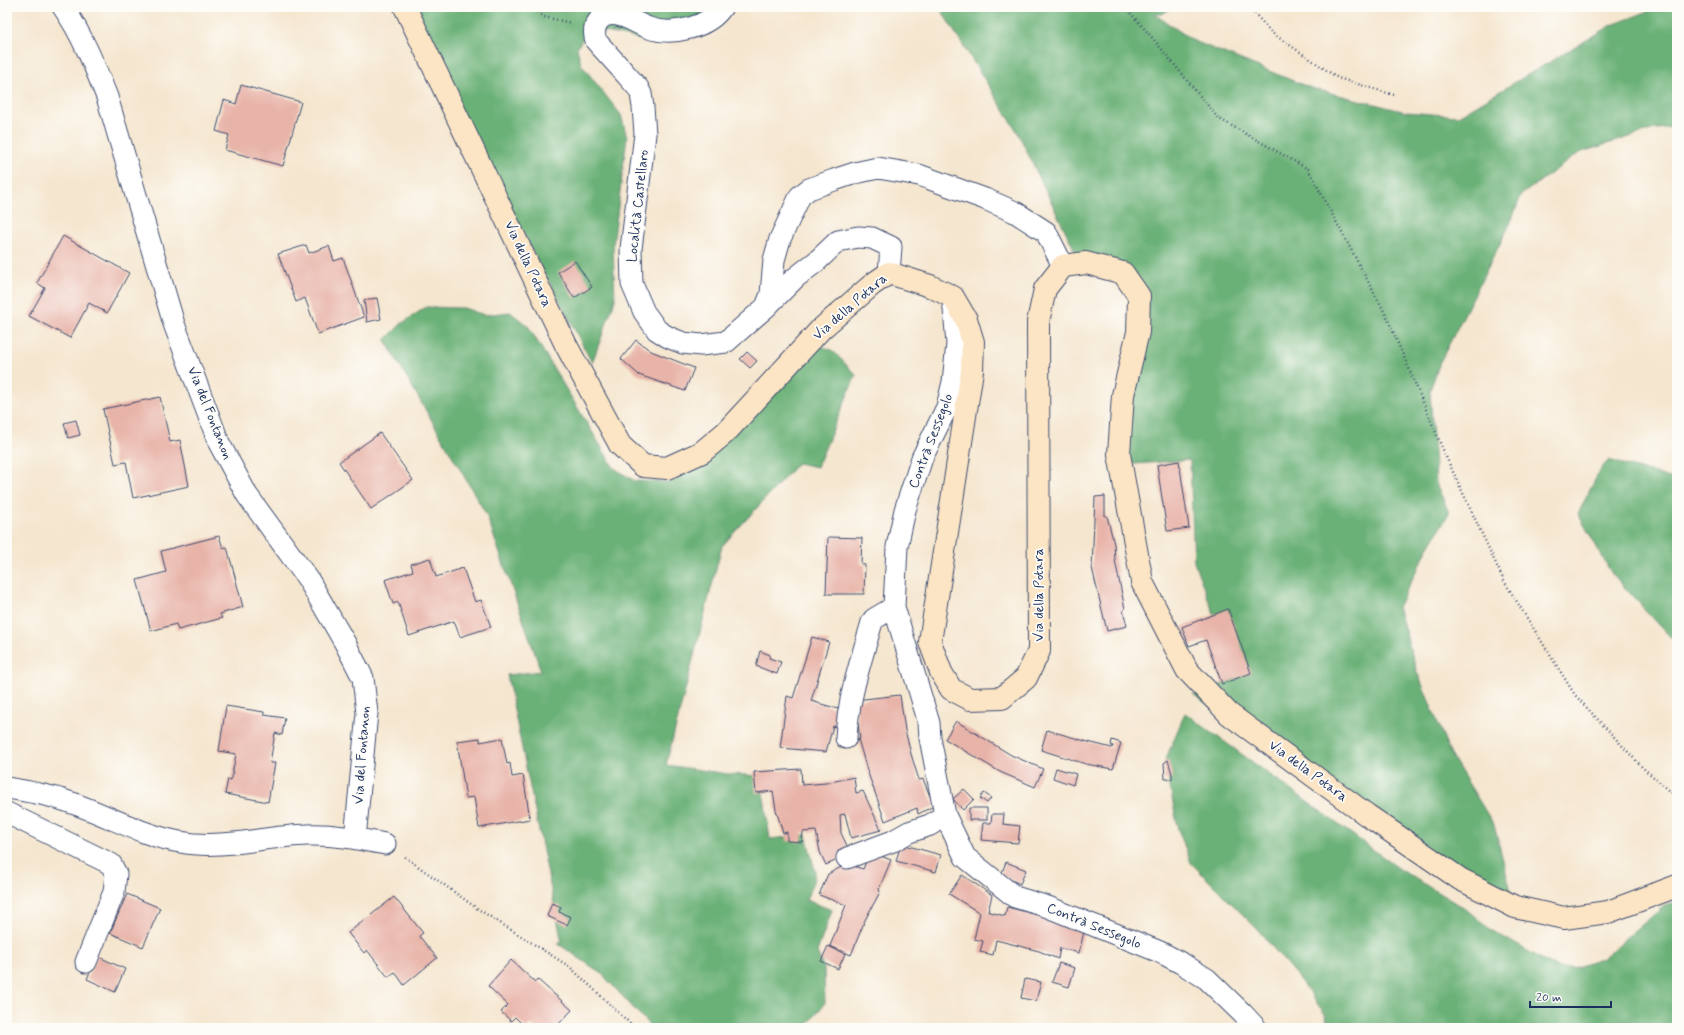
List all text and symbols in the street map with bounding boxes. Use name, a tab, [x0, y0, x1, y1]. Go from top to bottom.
street label: Località Castellaro	[623, 149, 653, 263]
street label: Via della Potara	[500, 218, 556, 310]
street label: Via della Potara	[809, 270, 891, 344]
street label: Via del Fontanon	[183, 364, 237, 462]
street label: Contrà Sessegolo	[905, 391, 957, 491]
street label: Via della Potara	[1030, 548, 1048, 642]
street label: Via del Fontanon	[350, 705, 374, 805]
street label: Via della Potara	[1265, 736, 1351, 806]
street label: Contrà Sessegolo	[1044, 899, 1144, 953]
scale bar	[1530, 983, 1611, 1009]
text: 20 m	[1536, 990, 1562, 1006]

